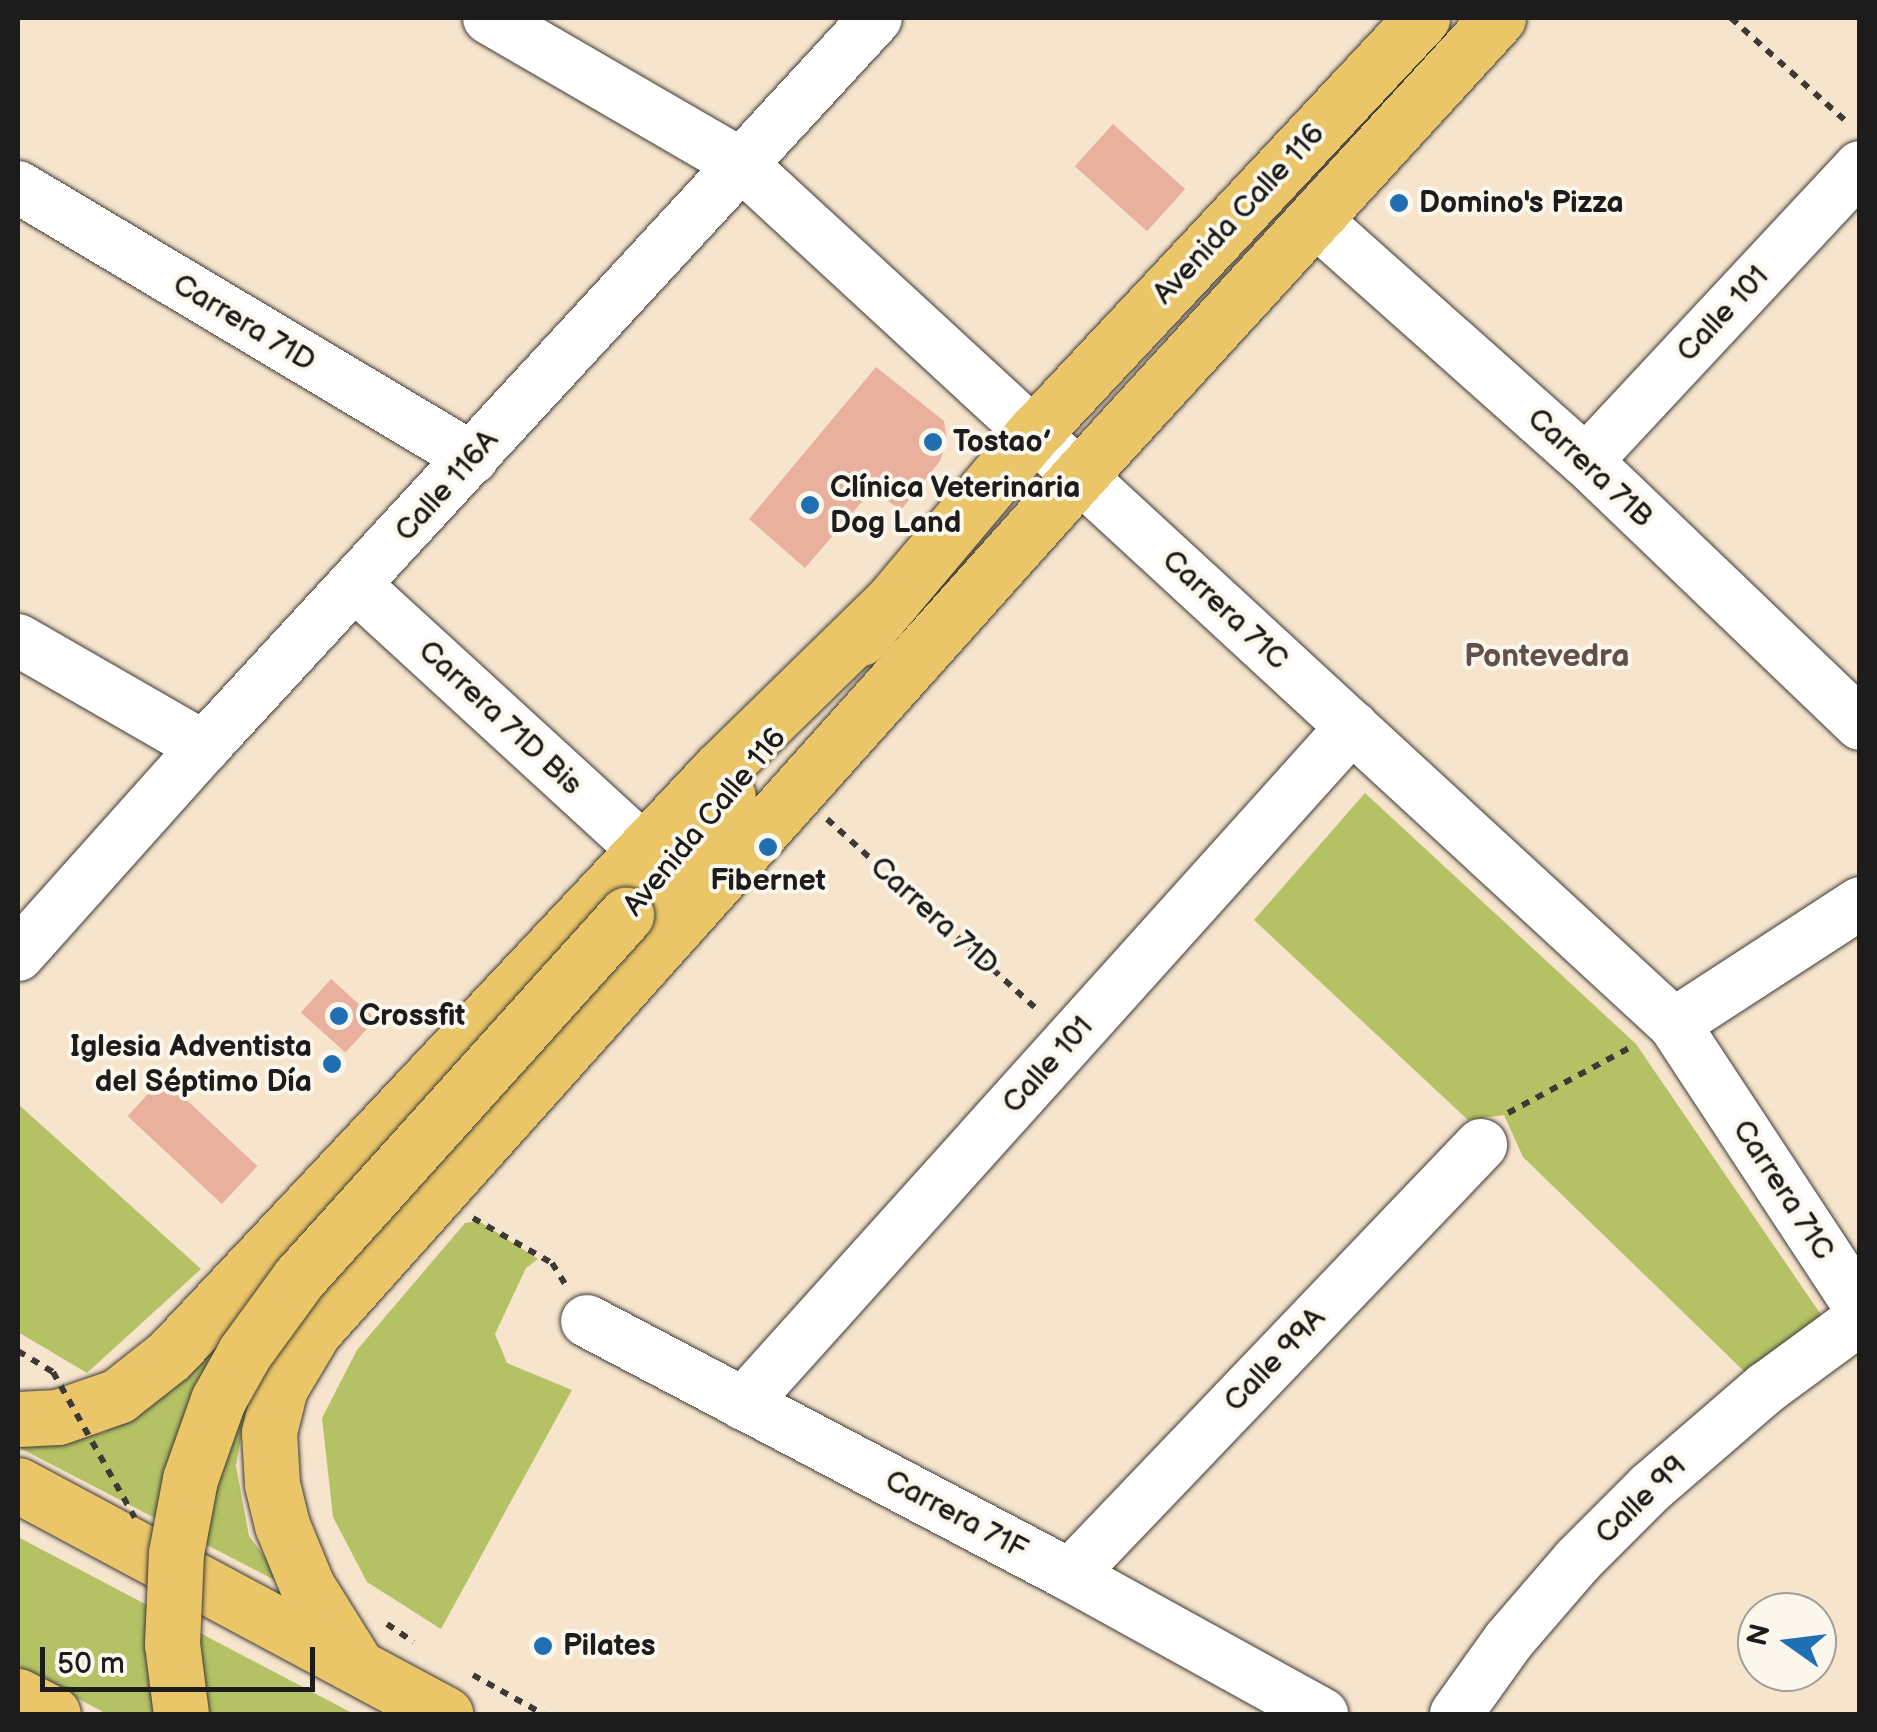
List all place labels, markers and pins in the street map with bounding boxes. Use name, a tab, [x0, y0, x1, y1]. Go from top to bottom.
place label: Domino's Pizza	[1419, 185, 1624, 221]
marker: Domino's Pizza	[1388, 192, 1410, 214]
place label: Tostao’	[953, 424, 1052, 460]
marker: Tostao’	[922, 431, 944, 453]
place label: Clínica Veterinaria Dog Land	[830, 470, 1082, 540]
marker: Clínica Veterinaria Dog Land	[799, 494, 821, 516]
marker: Fibernet	[757, 836, 779, 858]
place label: Fibernet	[710, 863, 826, 899]
place label: Crossfit	[359, 998, 465, 1034]
marker: Crossfit	[328, 1005, 350, 1027]
place label: Iglesia Adventista del Séptimo Día	[70, 1029, 312, 1100]
marker: Iglesia Adventista del Séptimo Día	[321, 1053, 343, 1075]
place label: Pilates	[563, 1628, 655, 1664]
marker: Pilates	[532, 1635, 554, 1657]

